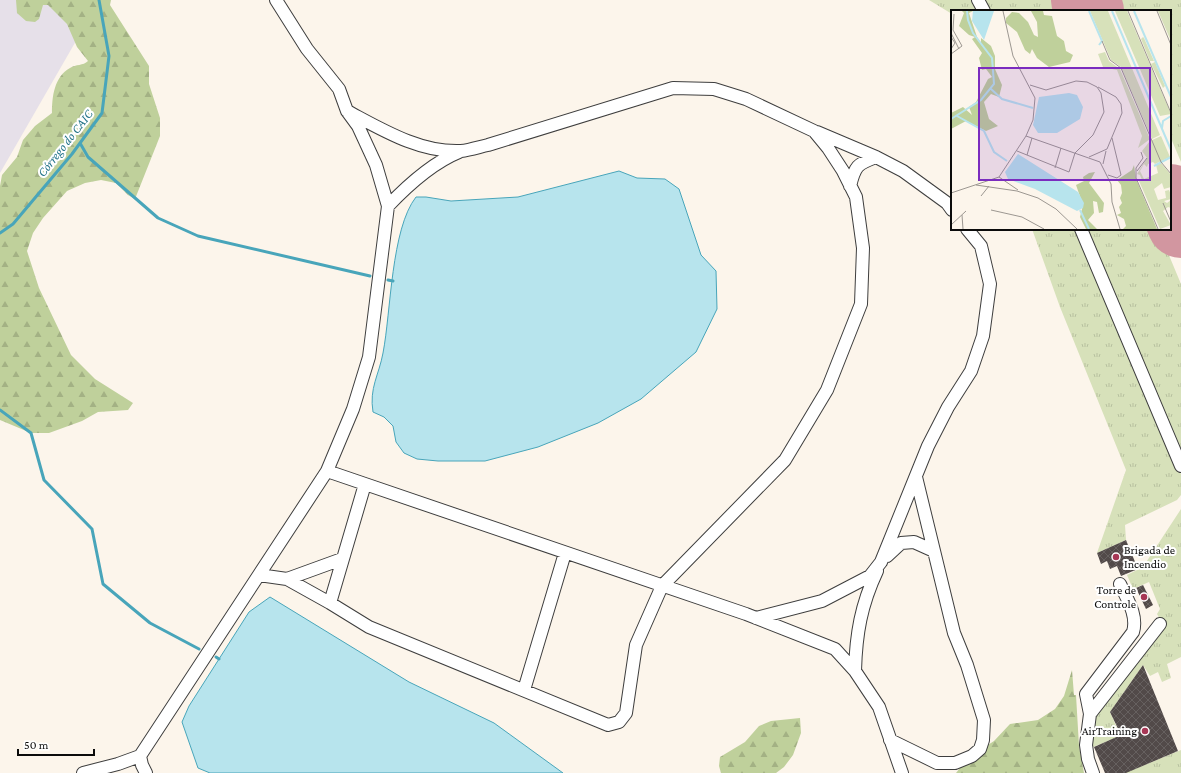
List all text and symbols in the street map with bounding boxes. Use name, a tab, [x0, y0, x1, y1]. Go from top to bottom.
inset map	[951, 10, 1171, 230]
water label: Córrego do CAIC	[34, 106, 96, 180]
place label: Brigada de Incendio	[1124, 543, 1175, 571]
marker: Brigada de Incendio	[1111, 552, 1121, 562]
place label: Torre de Controle	[1094, 583, 1136, 611]
marker: Torre de Controle	[1139, 592, 1149, 602]
place label: AirTraining	[1082, 724, 1137, 738]
marker: AirTraining	[1140, 726, 1150, 736]
scale bar	[18, 731, 94, 757]
text: 50 m	[24, 738, 49, 752]

